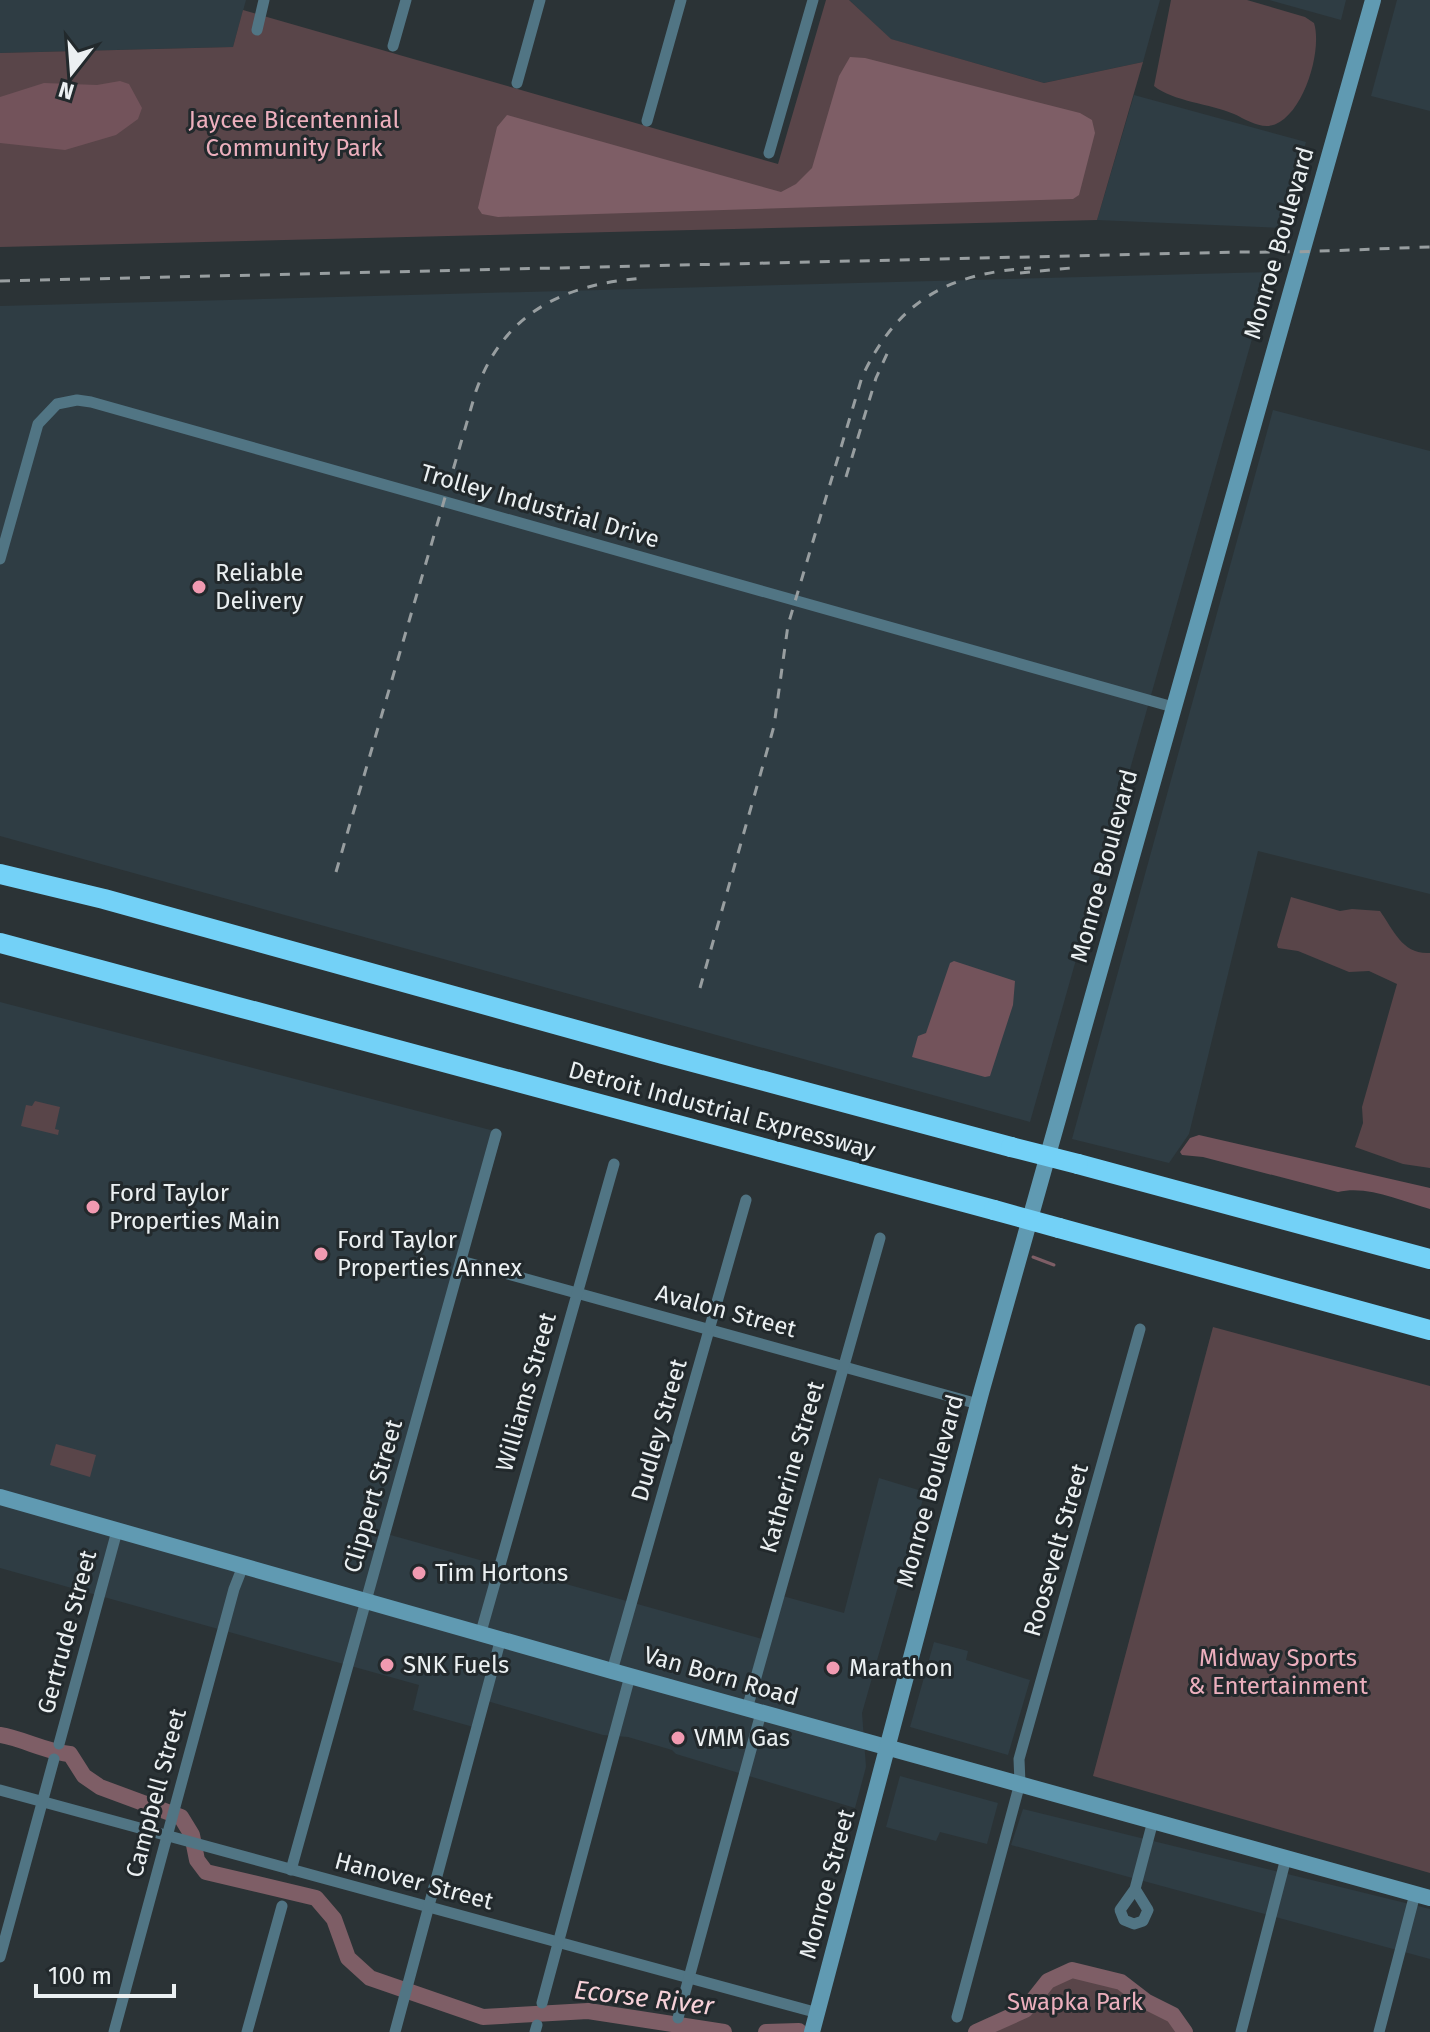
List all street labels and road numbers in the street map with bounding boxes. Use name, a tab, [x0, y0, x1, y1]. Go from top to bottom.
street label: Monroe Boulevard	[1238, 144, 1320, 342]
street label: Trolley Industrial Drive	[417, 458, 663, 554]
street label: Monroe Boulevard	[1065, 766, 1143, 966]
street label: Detroit Industrial Expressway	[565, 1055, 879, 1165]
street label: Avalon Street	[653, 1279, 800, 1343]
street label: Williams Street	[490, 1309, 562, 1475]
street label: Dudley Street	[625, 1355, 693, 1504]
street label: Katherine Street	[754, 1378, 830, 1556]
street label: Monroe Boulevard	[891, 1391, 969, 1591]
street label: Clippert Street	[338, 1416, 408, 1576]
street label: Roosevelt Street	[1018, 1460, 1094, 1640]
street label: Gertrude Street	[32, 1547, 102, 1717]
street label: Van Born Road	[640, 1641, 802, 1711]
street label: Campbell Street	[120, 1705, 192, 1881]
street label: Monroe Street	[794, 1806, 861, 1962]
street label: Hanover Street	[332, 1846, 497, 1916]

